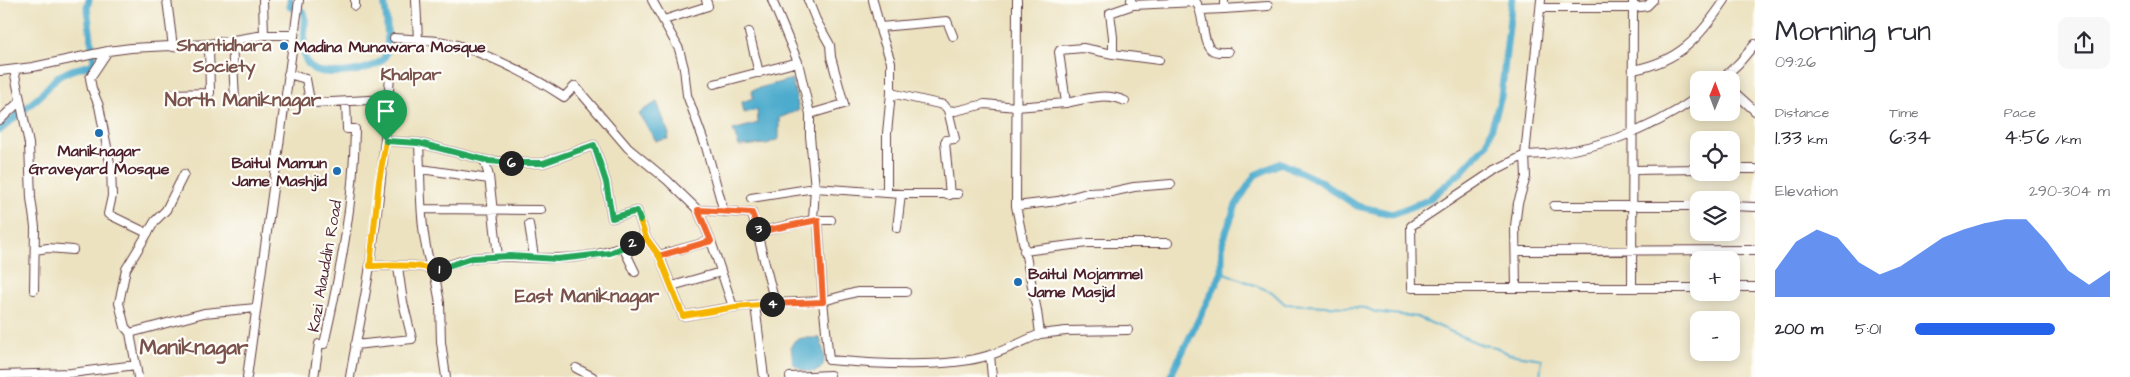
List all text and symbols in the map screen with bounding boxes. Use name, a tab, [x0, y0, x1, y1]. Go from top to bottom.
text: Morning run	[1775, 12, 1931, 51]
button: share	[2058, 17, 2110, 69]
district label: Shantidhara Society	[175, 33, 272, 80]
place label: Madina Munawara Mosque	[294, 36, 486, 58]
marker: Madina Munawara Mosque	[278, 40, 290, 52]
text: 09:26	[1775, 51, 1816, 73]
district label: Khalpar	[381, 62, 442, 87]
north arrow	[1690, 71, 1740, 121]
map controls	[1690, 71, 1740, 361]
district label: North Maniknagar	[165, 87, 322, 115]
pin	[365, 90, 407, 141]
icon: arrive	[372, 97, 400, 125]
text: Distance	[1775, 103, 1829, 123]
text: Time	[1889, 103, 1919, 123]
text: Pace	[2004, 103, 2036, 123]
text: 1.33	[1775, 123, 1802, 152]
text: 6:34	[1889, 123, 1931, 152]
text: 4:56	[2004, 123, 2050, 152]
marker: Maniknagar Graveyard Mosque	[93, 127, 105, 139]
text: km	[1802, 130, 1827, 150]
text: /km	[2050, 130, 2081, 150]
button: locate	[1690, 131, 1740, 181]
place label: Maniknagar Graveyard Mosque	[29, 140, 170, 181]
pin: 6	[498, 150, 524, 176]
place label: Baitul Mamun Jame Mashjid	[231, 152, 328, 192]
text: 6	[507, 153, 516, 173]
marker: Baitul Mamun Jame Mashjid	[331, 165, 343, 177]
text: Elevation	[1775, 180, 1838, 202]
text: 290–304 m	[2029, 180, 2110, 202]
button: layers	[1690, 191, 1740, 241]
street label: Kazi Alauddin Road	[303, 198, 347, 334]
pin: 3	[746, 216, 770, 242]
text: 3	[755, 219, 762, 239]
pin: 2	[620, 230, 644, 256]
text: 2	[628, 233, 637, 253]
button: +	[1690, 251, 1740, 301]
pin: 1	[426, 256, 452, 282]
text: 1	[439, 259, 440, 279]
place label: Baitul Mojammel Jame Masjid	[1027, 263, 1143, 303]
marker: Baitul Mojammel Jame Masjid	[1012, 276, 1024, 288]
district label: East Maniknagar	[515, 283, 660, 311]
pin: 4	[760, 292, 784, 316]
text: 4	[768, 294, 777, 314]
button: −	[1690, 311, 1740, 361]
text: 200 m	[1775, 318, 1823, 340]
text: 5:01	[1855, 318, 1881, 340]
district label: Maniknagar	[140, 333, 249, 364]

